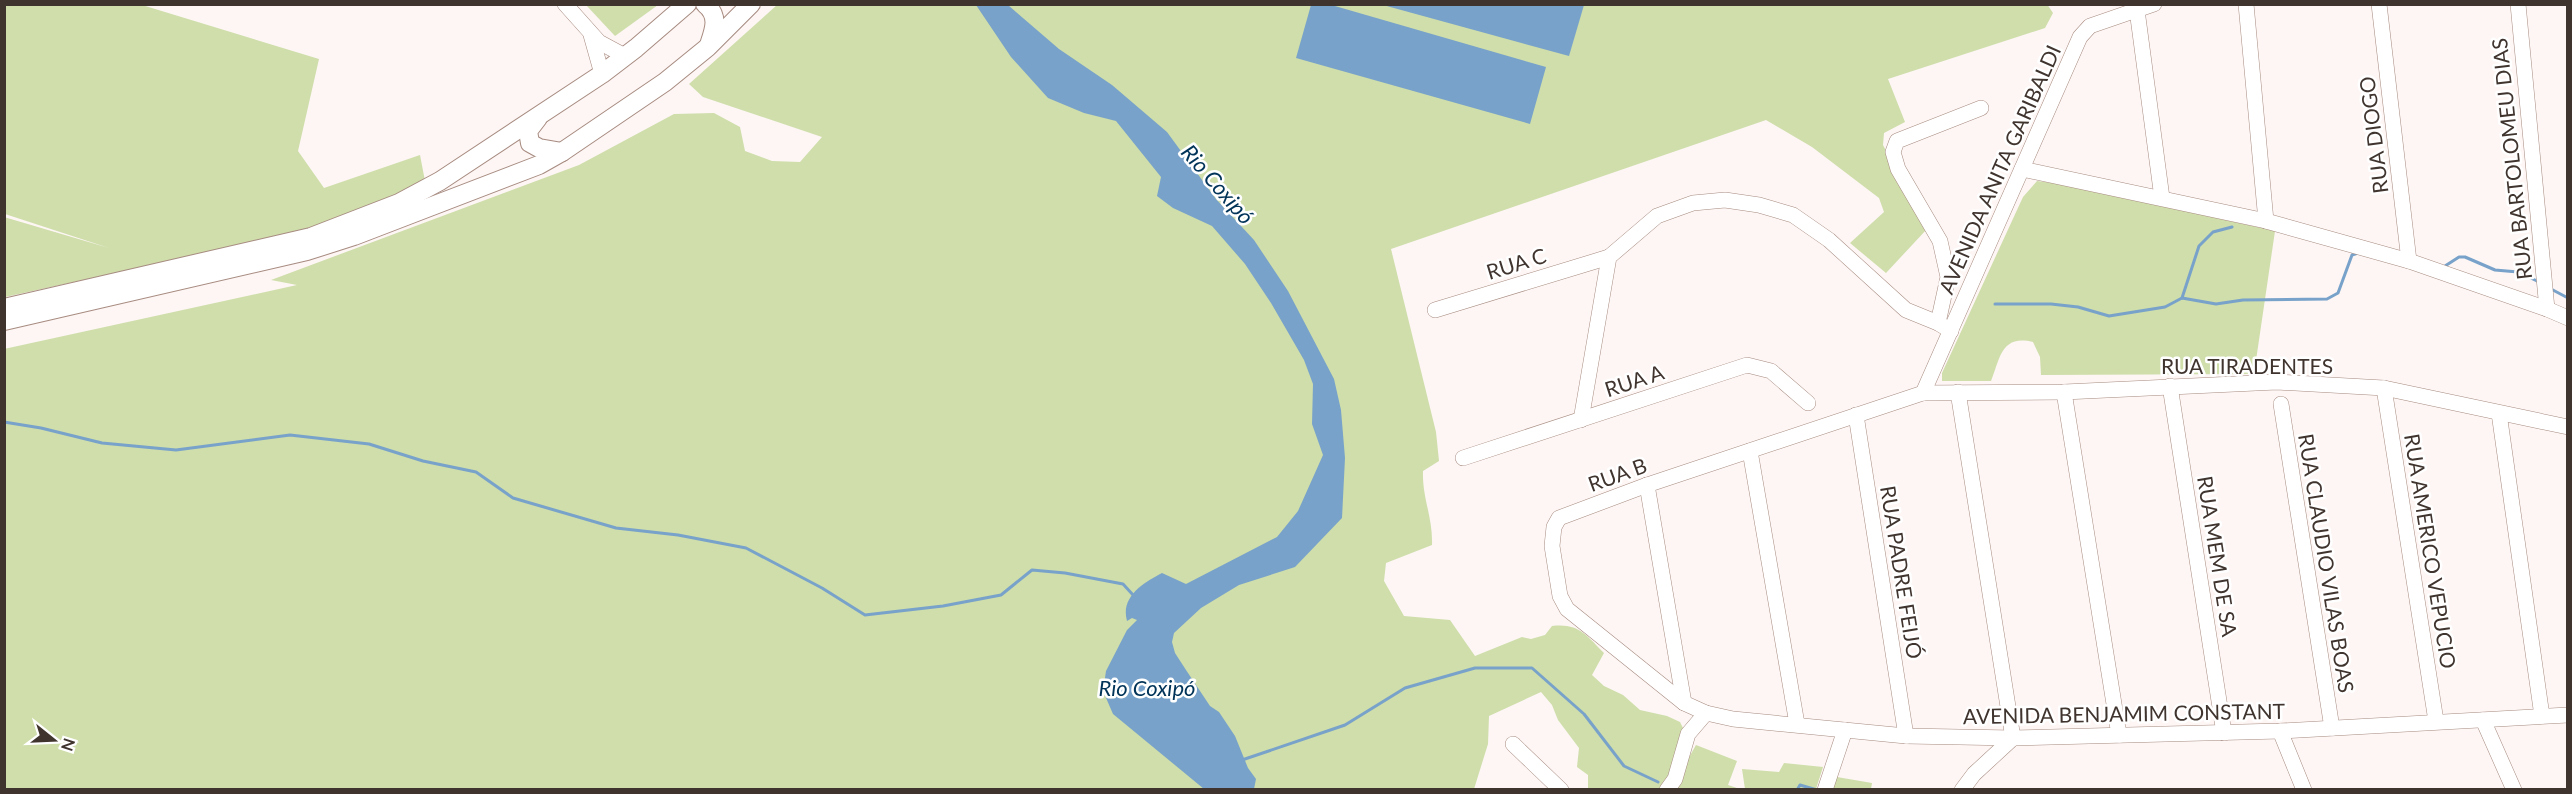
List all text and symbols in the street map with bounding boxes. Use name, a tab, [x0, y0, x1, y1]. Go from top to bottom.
street label: RUA BARTOLOMEU DIAS	[2486, 37, 2536, 281]
street label: AVENIDA ANITA GARIBALDI	[1933, 41, 2065, 297]
street label: RUA DIOGO	[2353, 75, 2393, 195]
water label: Rio Coxipó	[1176, 139, 1260, 229]
street label: RUA C	[1483, 242, 1549, 284]
street label: RUA TIRADENTES	[2161, 353, 2333, 378]
street label: RUA A	[1601, 359, 1667, 401]
street label: RUA CLAUDIO VILAS BOAS	[2294, 432, 2360, 694]
street label: RUA AMERICO VEPUCIO	[2400, 432, 2462, 670]
street label: RUA B	[1584, 452, 1650, 496]
street label: RUA MEM DE SA	[2193, 474, 2243, 639]
street label: RUA PADRE FEIJÓ	[1876, 484, 1928, 660]
water label: Rio Coxipó	[1099, 674, 1195, 701]
street label: AVENIDA BENJAMIM CONSTANT	[1963, 698, 2286, 728]
north arrow	[24, 710, 84, 770]
text: N	[58, 736, 80, 754]

